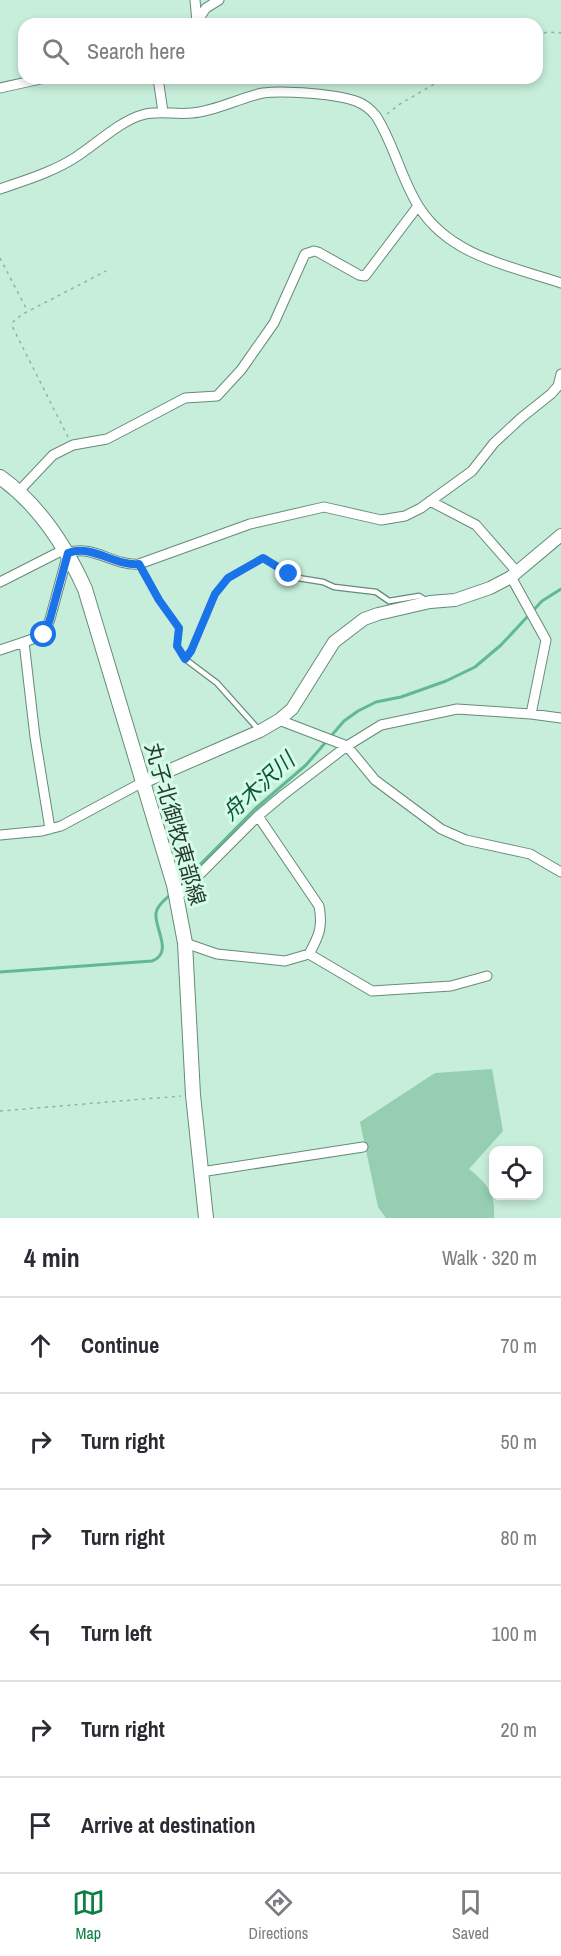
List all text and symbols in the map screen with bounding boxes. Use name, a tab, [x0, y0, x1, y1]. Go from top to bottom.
search box	[18, 18, 543, 84]
icon: search	[39, 35, 72, 68]
text: Search here	[87, 36, 185, 66]
route end	[275, 560, 301, 586]
route start	[30, 621, 56, 647]
street label: 丸子北御牧東部線	[138, 739, 213, 909]
water label: 舟木沢川	[215, 744, 302, 827]
map controls	[489, 1146, 543, 1200]
button: locate	[489, 1146, 543, 1200]
text: 4 min	[24, 1240, 80, 1275]
text: Walk · 320 m	[442, 1244, 537, 1271]
icon: ahead	[24, 1329, 57, 1362]
text: Continue	[81, 1330, 159, 1360]
text: 70 m	[501, 1332, 537, 1359]
icon: right	[24, 1425, 57, 1458]
text: Turn right	[81, 1426, 165, 1456]
text: 50 m	[501, 1428, 537, 1455]
icon: right	[24, 1521, 57, 1554]
text: Turn right	[81, 1522, 165, 1552]
text: 80 m	[501, 1524, 537, 1551]
icon: left	[24, 1617, 57, 1650]
text: Turn left	[81, 1618, 152, 1648]
text: 100 m	[491, 1620, 537, 1647]
icon: right	[24, 1713, 57, 1746]
text: Turn right	[81, 1714, 165, 1744]
text: 20 m	[501, 1716, 537, 1743]
icon: arrive	[24, 1809, 57, 1842]
text: Arrive at destination	[81, 1810, 255, 1840]
tab: Map	[72, 1886, 105, 1944]
tab: Directions	[248, 1886, 308, 1944]
tab: Saved	[452, 1886, 489, 1944]

